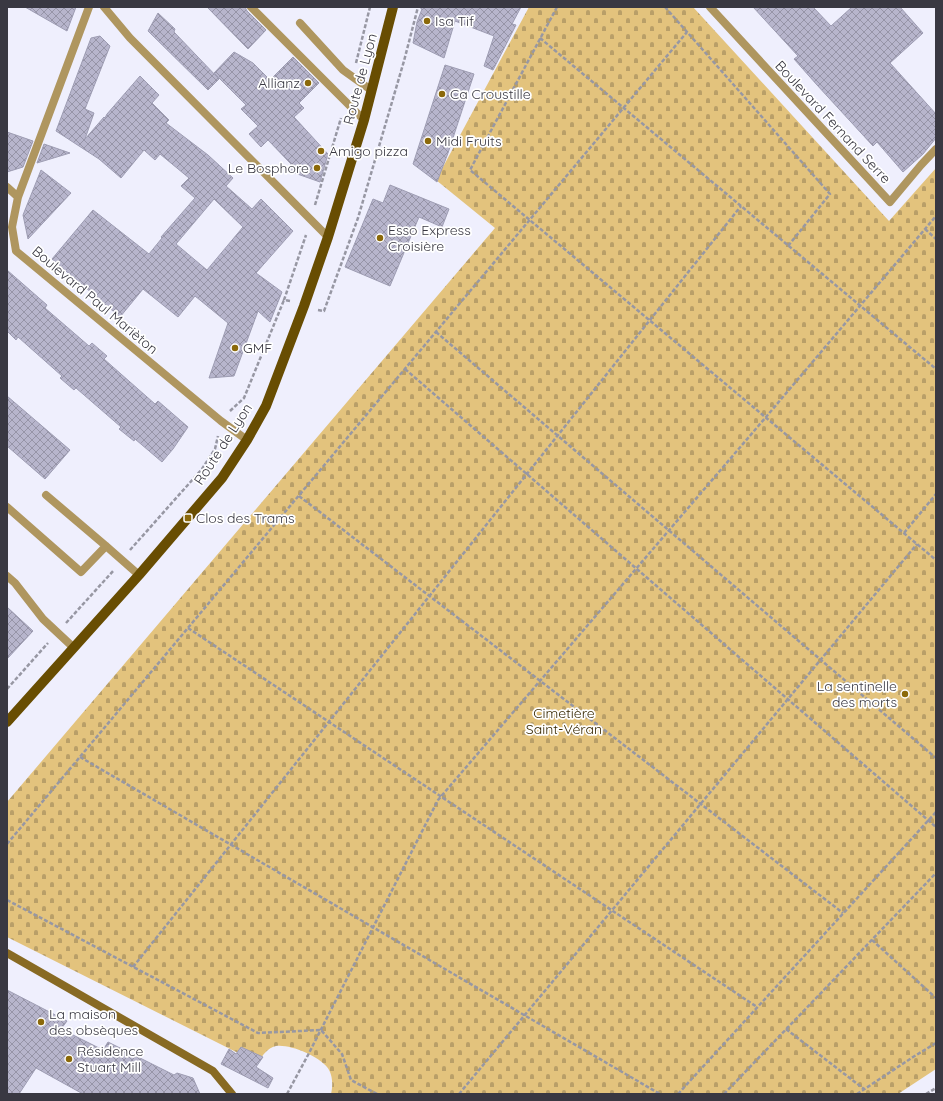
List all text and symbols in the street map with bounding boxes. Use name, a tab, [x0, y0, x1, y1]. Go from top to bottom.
place label: Isa Tif	[435, 12, 474, 30]
marker: Isa Tif	[422, 16, 432, 26]
street label: Route de Lyon	[339, 31, 381, 127]
street label: Boulevard Fernand Serre	[771, 57, 895, 187]
place label: Allianz	[258, 74, 300, 92]
marker: Allianz	[303, 78, 313, 88]
place label: Ca Croustille	[450, 85, 531, 103]
marker: Ca Croustille	[437, 89, 447, 99]
place label: Midi Fruits	[436, 132, 502, 150]
marker: Midi Fruits	[423, 136, 433, 146]
place label: Amigo pizza	[329, 142, 408, 160]
marker: Amigo pizza	[316, 146, 326, 156]
place label: Le Bosphore	[228, 159, 309, 177]
marker: Le Bosphore	[312, 163, 322, 173]
place label: Esso Express Croisière	[388, 221, 471, 255]
marker: Esso Express Croisière	[375, 233, 385, 243]
street label: Boulevard Paul Marièton	[28, 242, 162, 358]
place label: GMF	[243, 339, 272, 357]
marker: GMF	[230, 343, 240, 353]
street label: Route de Lyon	[190, 400, 256, 488]
place label: Clos des Trams	[196, 509, 295, 527]
marker: Clos des Trams	[183, 513, 193, 523]
place label: La sentinelle des morts	[817, 677, 897, 711]
marker: La sentinelle des morts	[900, 689, 910, 699]
park label: Cimetière Saint-Véran	[526, 704, 602, 738]
place label: La maison des obsèques	[49, 1005, 138, 1039]
marker: La maison des obsèques	[36, 1017, 46, 1027]
place label: Résidence Stuart Mill	[77, 1042, 144, 1076]
marker: Résidence Stuart Mill	[64, 1054, 74, 1064]

